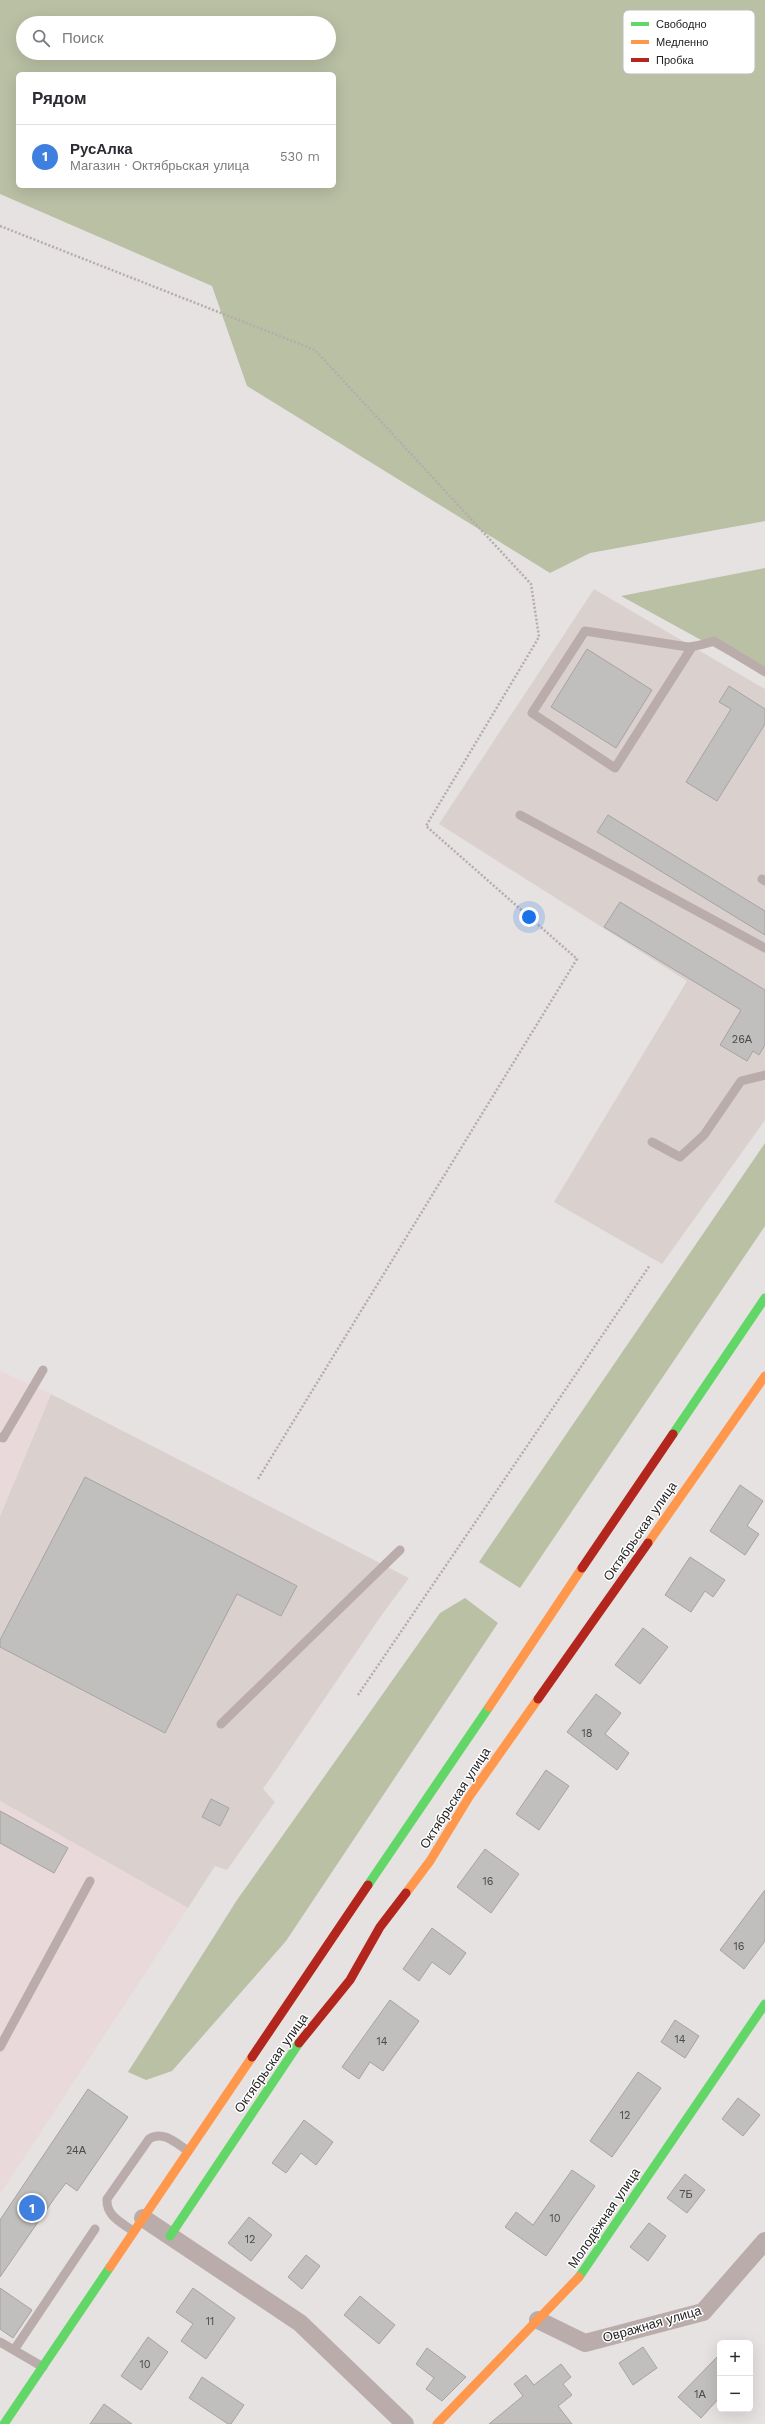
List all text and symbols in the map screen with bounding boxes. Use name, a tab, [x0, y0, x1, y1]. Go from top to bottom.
legend	[623, 10, 755, 74]
search box	[16, 16, 336, 60]
text: Свободно	[656, 18, 707, 31]
icon: search	[30, 27, 52, 49]
text: Поиск	[62, 29, 104, 47]
text: Медленно	[656, 36, 708, 49]
text: Пробка	[656, 54, 694, 67]
text: Рядом	[32, 88, 87, 108]
text: РусАлка	[70, 140, 133, 158]
text: 1	[42, 149, 48, 164]
text: 530 m	[280, 149, 320, 164]
text: Магазин · Октябрьская улица	[70, 158, 249, 173]
your location	[519, 907, 539, 927]
house number: 26А	[732, 1033, 753, 1046]
street label: Октябрьская улица	[600, 1478, 680, 1583]
house number: 18	[581, 1727, 593, 1740]
street label: Октябрьская улица	[417, 1744, 494, 1851]
house number: 16	[483, 1875, 494, 1888]
house number: 16	[734, 1940, 745, 1953]
street label: Октябрьская улица	[231, 2010, 311, 2115]
house number: 14	[674, 2033, 686, 2046]
house number: 14	[376, 2035, 388, 2048]
house number: 12	[620, 2109, 630, 2122]
house number: 24А	[66, 2144, 87, 2157]
street label: Молодёжная улица	[565, 2164, 644, 2271]
house number: 7Б	[679, 2188, 693, 2201]
pin: 1	[19, 2193, 45, 2223]
house number: 10	[549, 2212, 561, 2225]
house number: 12	[245, 2233, 255, 2246]
street label: Овражная улица	[601, 2303, 704, 2345]
house number: 11	[206, 2315, 214, 2328]
map controls	[717, 2340, 753, 2412]
button: +	[717, 2340, 753, 2376]
house number: 10	[139, 2358, 151, 2371]
button: −	[717, 2376, 753, 2412]
house number: 1А	[694, 2388, 706, 2401]

